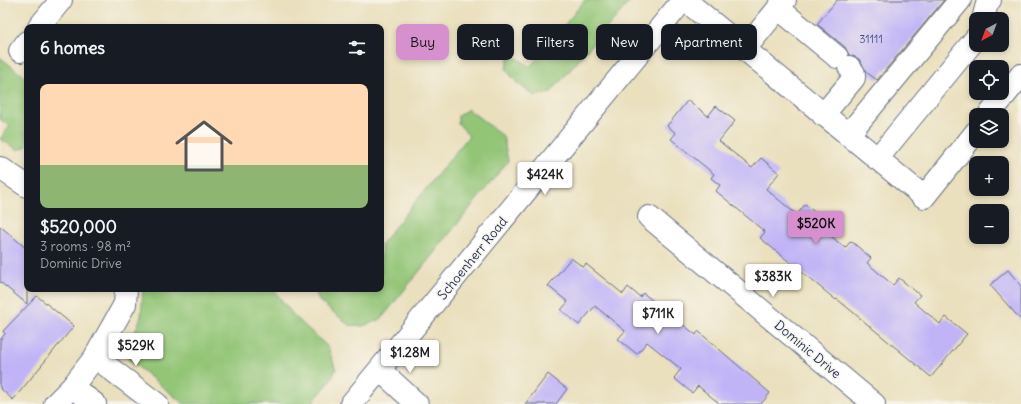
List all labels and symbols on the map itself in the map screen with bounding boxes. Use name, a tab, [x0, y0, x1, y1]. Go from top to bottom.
north arrow	[969, 12, 1009, 52]
house number: 31111	[859, 32, 883, 46]
pin: $424K	[517, 162, 573, 196]
pin: $520K	[788, 211, 844, 245]
street label: Schoenherr Road	[434, 213, 511, 303]
pin: $383K	[745, 264, 801, 298]
pin: $711K	[630, 301, 686, 335]
street label: Dominic Drive	[771, 317, 844, 382]
pin: $529K	[108, 333, 164, 367]
pin: $1.28M	[377, 340, 443, 374]

